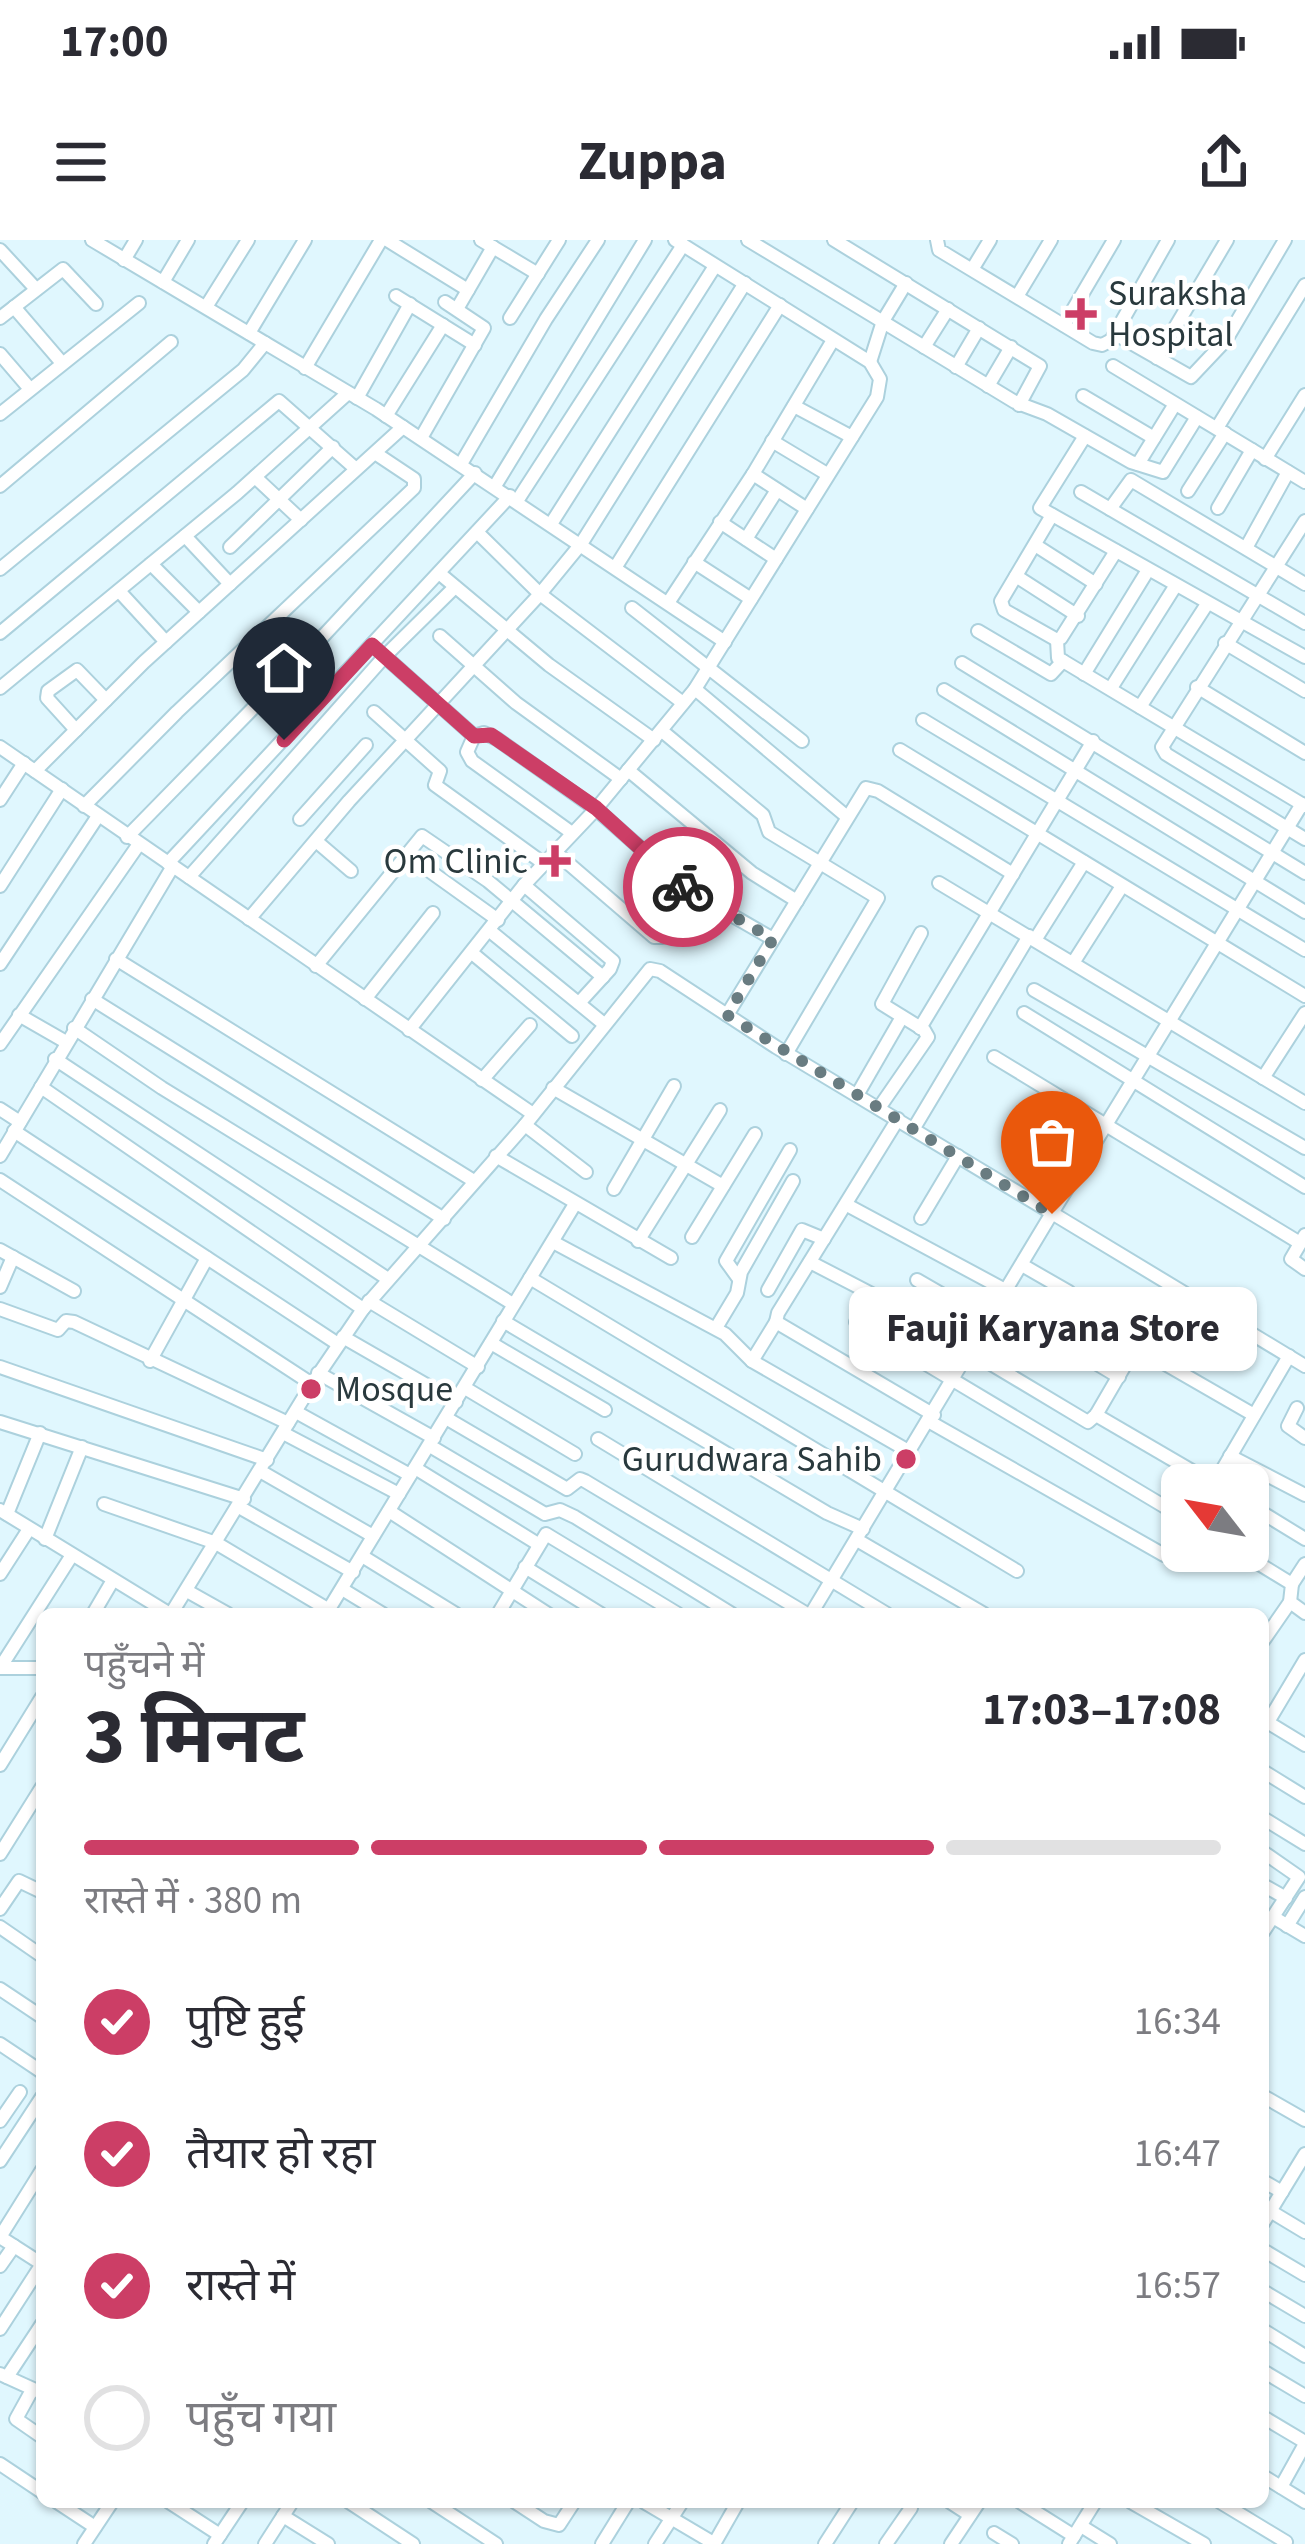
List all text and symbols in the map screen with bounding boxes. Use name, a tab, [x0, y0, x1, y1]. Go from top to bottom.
text: 17:00	[60, 10, 169, 74]
text: Zuppa	[578, 124, 727, 201]
icon: menu	[48, 129, 114, 195]
icon: share	[1191, 129, 1257, 195]
place label: Suraksha Hospital	[1108, 268, 1247, 360]
marker: Suraksha Hospital	[1065, 298, 1097, 330]
pin	[233, 617, 335, 740]
icon: home	[251, 635, 317, 701]
courier	[623, 827, 743, 947]
place label: Om Clinic	[383, 836, 528, 887]
marker: Om Clinic	[539, 845, 571, 877]
icon: bike	[650, 854, 716, 920]
pin	[1001, 1091, 1103, 1214]
icon: bag	[1019, 1109, 1085, 1175]
callout: Fauji Karyana Store	[848, 1286, 1256, 1370]
text: Fauji Karyana Store	[886, 1301, 1220, 1357]
place label: Mosque	[335, 1364, 453, 1415]
marker: Mosque	[298, 1376, 324, 1402]
place label: Gurudwara Sahib	[622, 1434, 882, 1485]
marker: Gurudwara Sahib	[893, 1446, 919, 1472]
north arrow	[1161, 1464, 1269, 1572]
map controls	[1161, 1464, 1269, 1572]
text: पहुँचने में	[84, 1637, 204, 1693]
text: 17:03–17:08	[982, 1678, 1221, 1742]
text: 3 मिनट	[84, 1682, 305, 1793]
text: रास्ते में · 380 m	[84, 1873, 302, 1929]
icon: check	[84, 1989, 150, 2055]
text: पुष्टि हुई	[186, 1990, 305, 2054]
text: 16:34	[1134, 1994, 1221, 2050]
icon: check	[84, 2121, 150, 2187]
text: तैयार हो रहा	[186, 2122, 375, 2186]
text: 16:47	[1134, 2126, 1221, 2182]
icon: check	[84, 2253, 150, 2319]
text: रास्ते में	[186, 2254, 295, 2318]
text: 16:57	[1134, 2258, 1221, 2314]
text: पहुँच गया	[186, 2386, 336, 2450]

